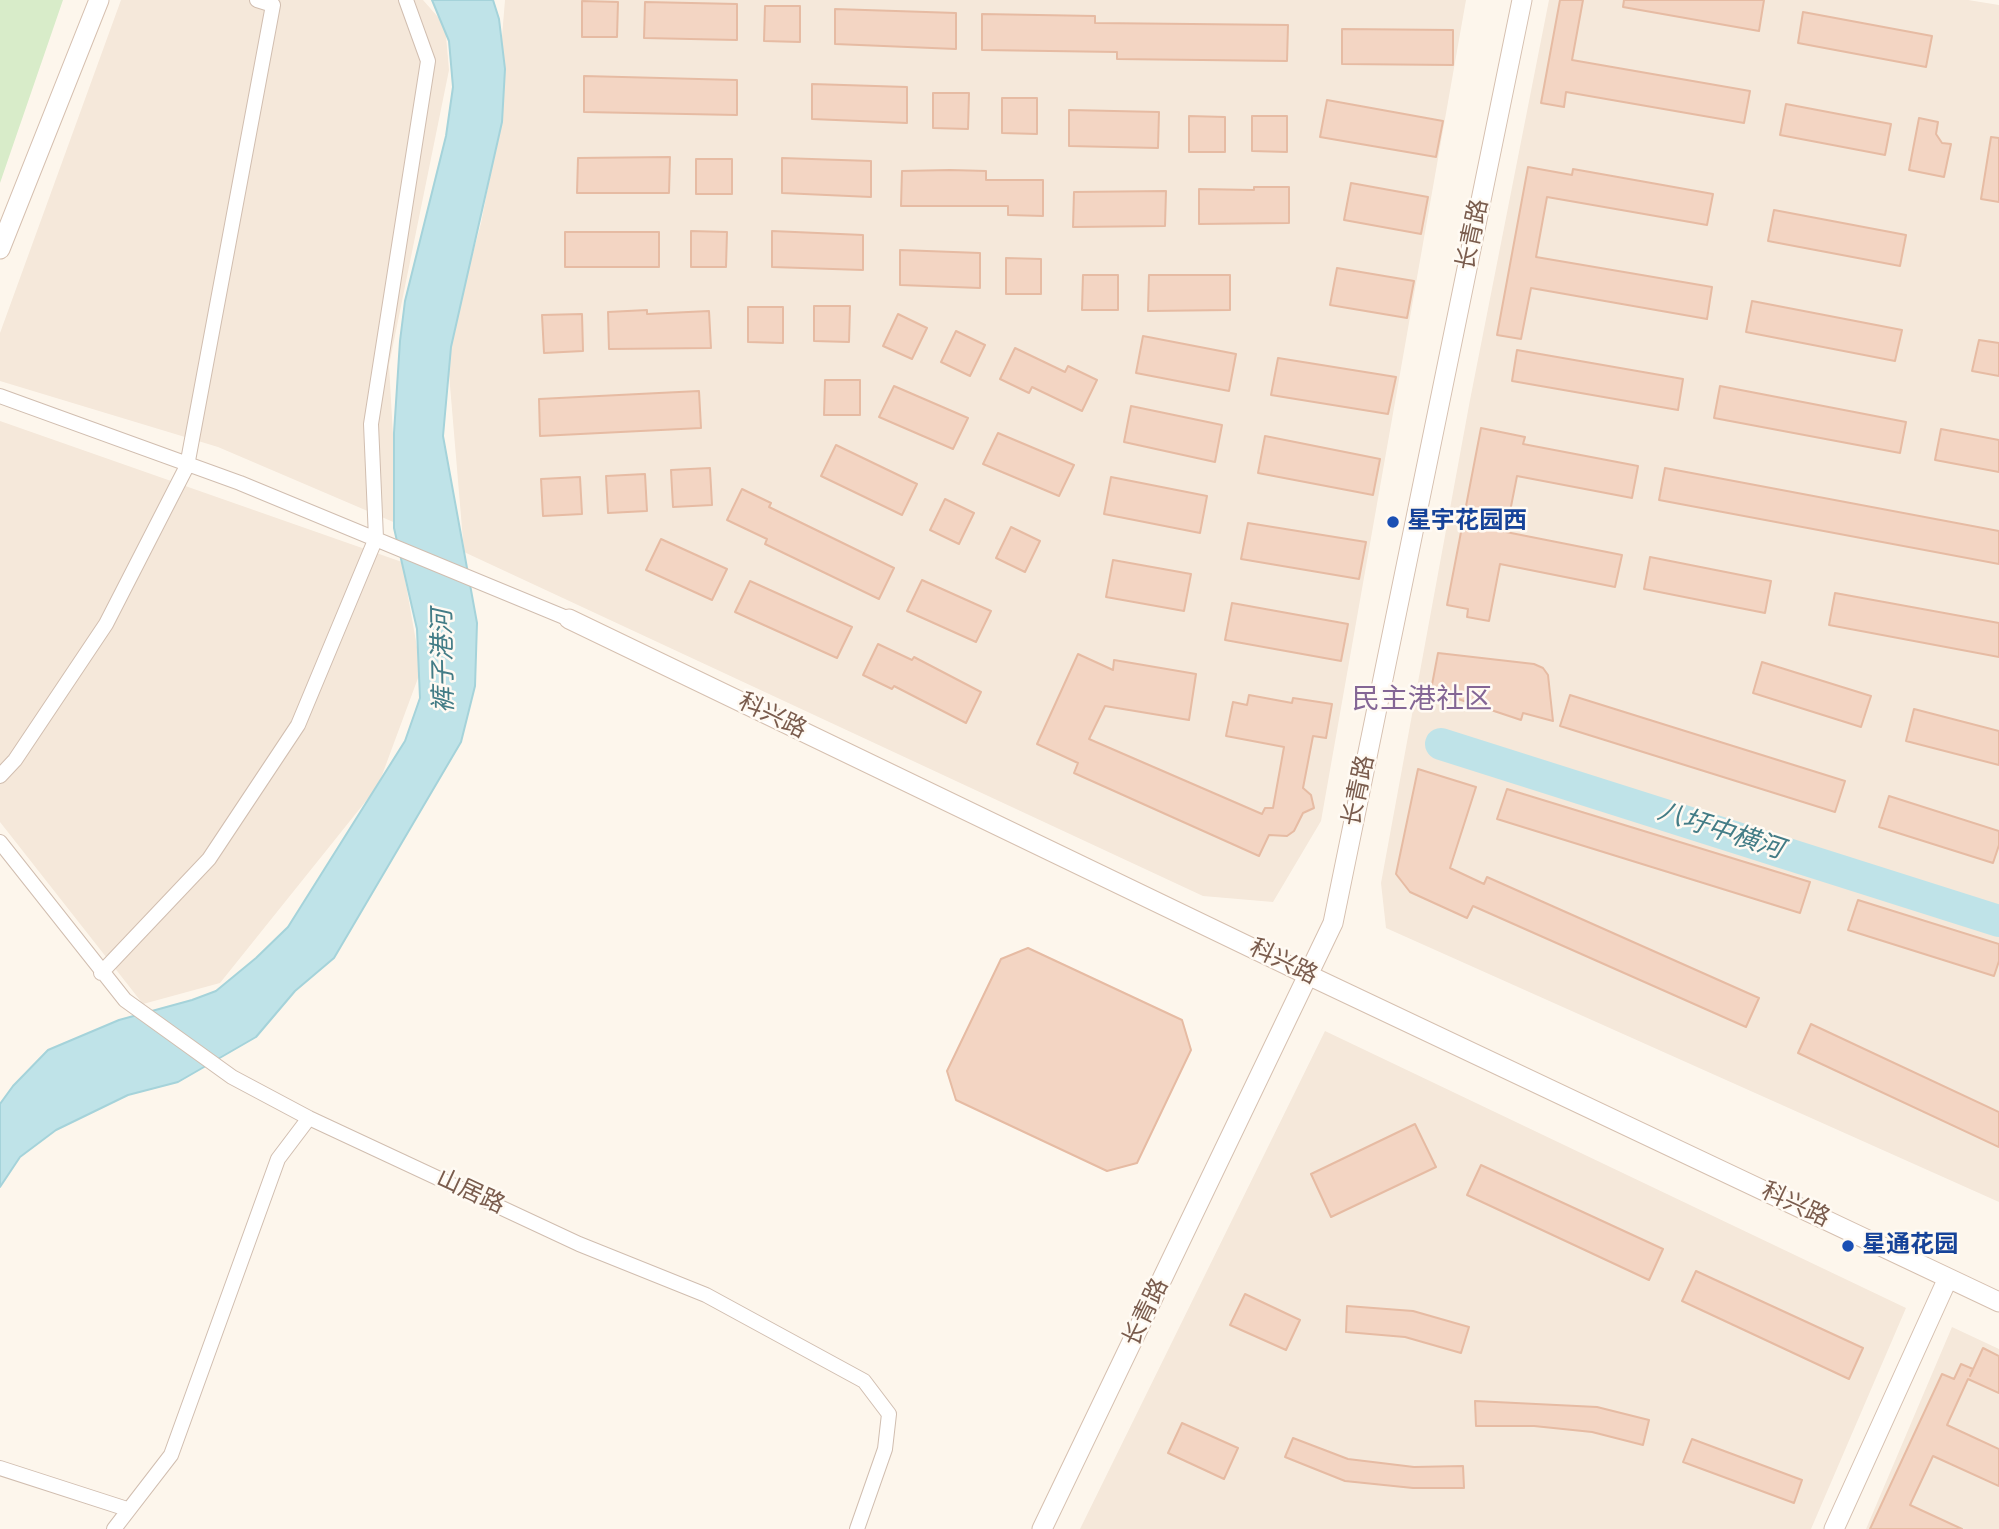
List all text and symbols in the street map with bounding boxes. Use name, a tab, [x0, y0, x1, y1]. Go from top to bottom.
street label: 长青路	[1452, 197, 1496, 273]
place label: 星宇花园西	[1407, 508, 1527, 536]
marker: 星宇花园西	[1385, 514, 1401, 530]
water label: 裤子港河	[428, 609, 462, 713]
district label: 民主港社区	[1352, 684, 1492, 718]
street label: 科兴路	[733, 688, 811, 746]
street label: 长青路	[1338, 753, 1382, 829]
water label: 八圩中横河	[1653, 797, 1787, 867]
street label: 科兴路	[1244, 934, 1322, 992]
street label: 山居路	[431, 1165, 509, 1221]
street label: 科兴路	[1756, 1178, 1834, 1234]
place label: 星通花园	[1862, 1232, 1958, 1260]
marker: 星通花园	[1840, 1238, 1856, 1254]
street label: 长青路	[1118, 1274, 1176, 1352]

